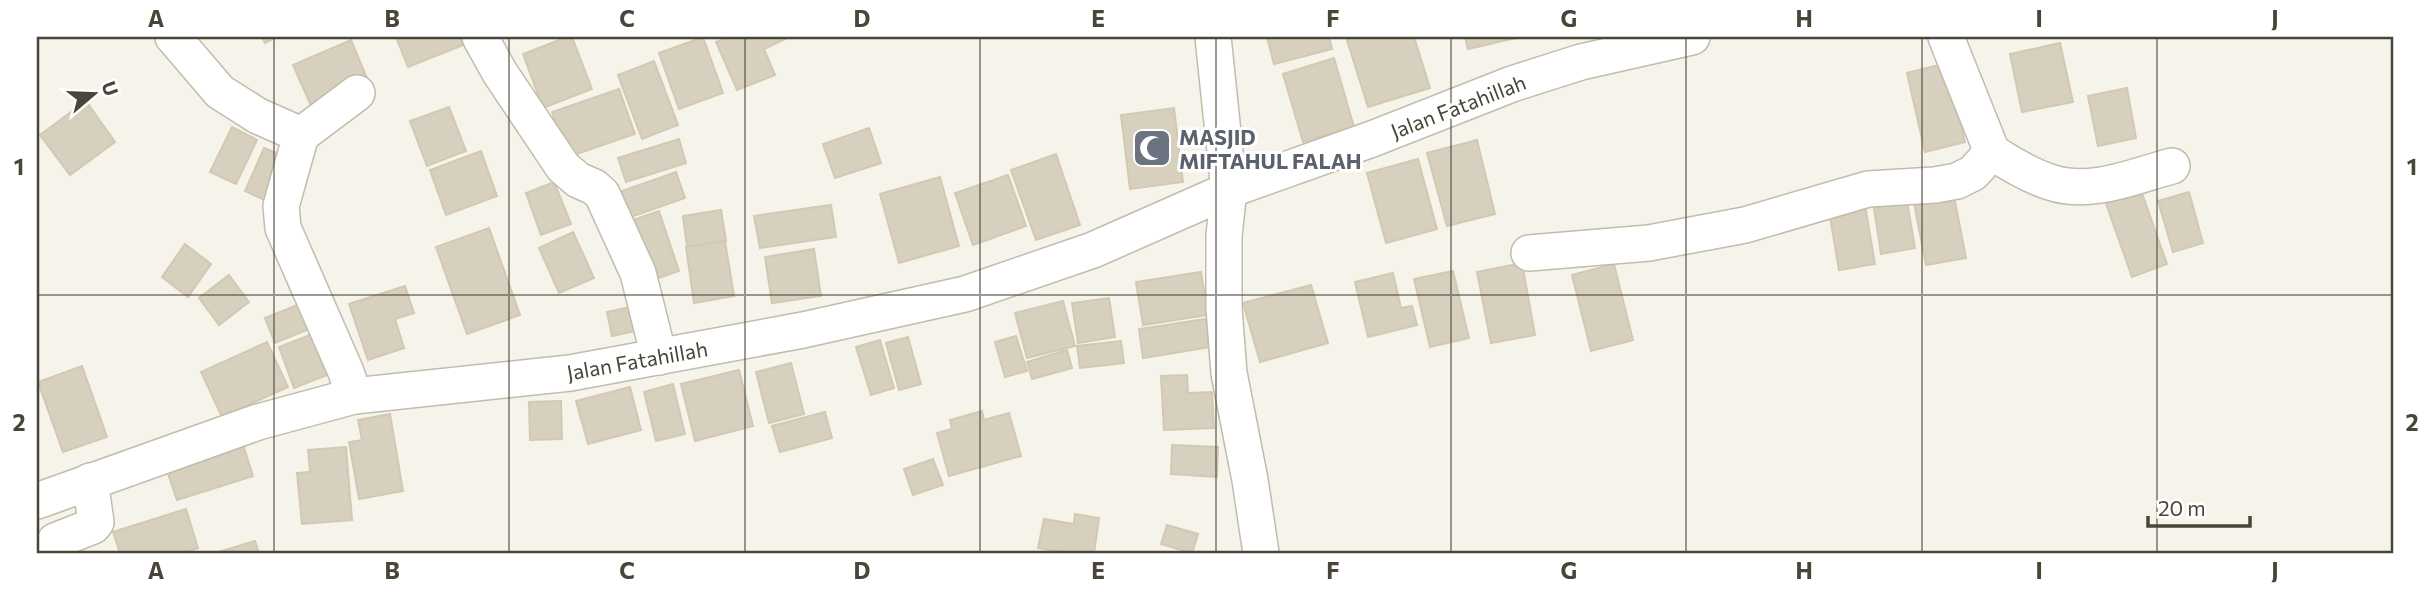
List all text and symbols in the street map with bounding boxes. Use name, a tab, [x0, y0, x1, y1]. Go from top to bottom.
text: A	[148, 4, 165, 32]
text: B	[384, 4, 400, 32]
text: C	[619, 4, 635, 32]
text: D	[854, 4, 871, 32]
text: E	[1091, 4, 1105, 32]
text: F	[1326, 4, 1340, 32]
text: G	[1561, 4, 1577, 32]
text: H	[1795, 4, 1813, 32]
text: I	[2035, 4, 2043, 32]
text: J	[2271, 4, 2279, 32]
north arrow	[60, 60, 130, 130]
street label: Jalan Fatahillah	[1387, 69, 1529, 143]
text: U	[97, 78, 124, 99]
place label: MASJID MIFTAHUL FALAH	[1179, 124, 1361, 173]
mosque icon: MASJID MIFTAHUL FALAH	[1131, 127, 1173, 169]
text: 1	[14, 152, 24, 180]
text: 1	[2407, 152, 2417, 180]
street label: Jalan Fatahillah	[565, 335, 709, 385]
text: 2	[12, 408, 26, 436]
text: 2	[2405, 408, 2419, 436]
scale bar	[2148, 485, 2249, 529]
text: 20 m	[2158, 495, 2206, 520]
text: A	[148, 556, 165, 584]
text: B	[384, 556, 400, 584]
text: C	[619, 556, 635, 584]
text: D	[854, 556, 871, 584]
text: E	[1091, 556, 1105, 584]
text: F	[1326, 556, 1340, 584]
text: G	[1561, 556, 1577, 584]
text: H	[1795, 556, 1813, 584]
text: I	[2035, 556, 2043, 584]
text: J	[2271, 556, 2279, 584]

